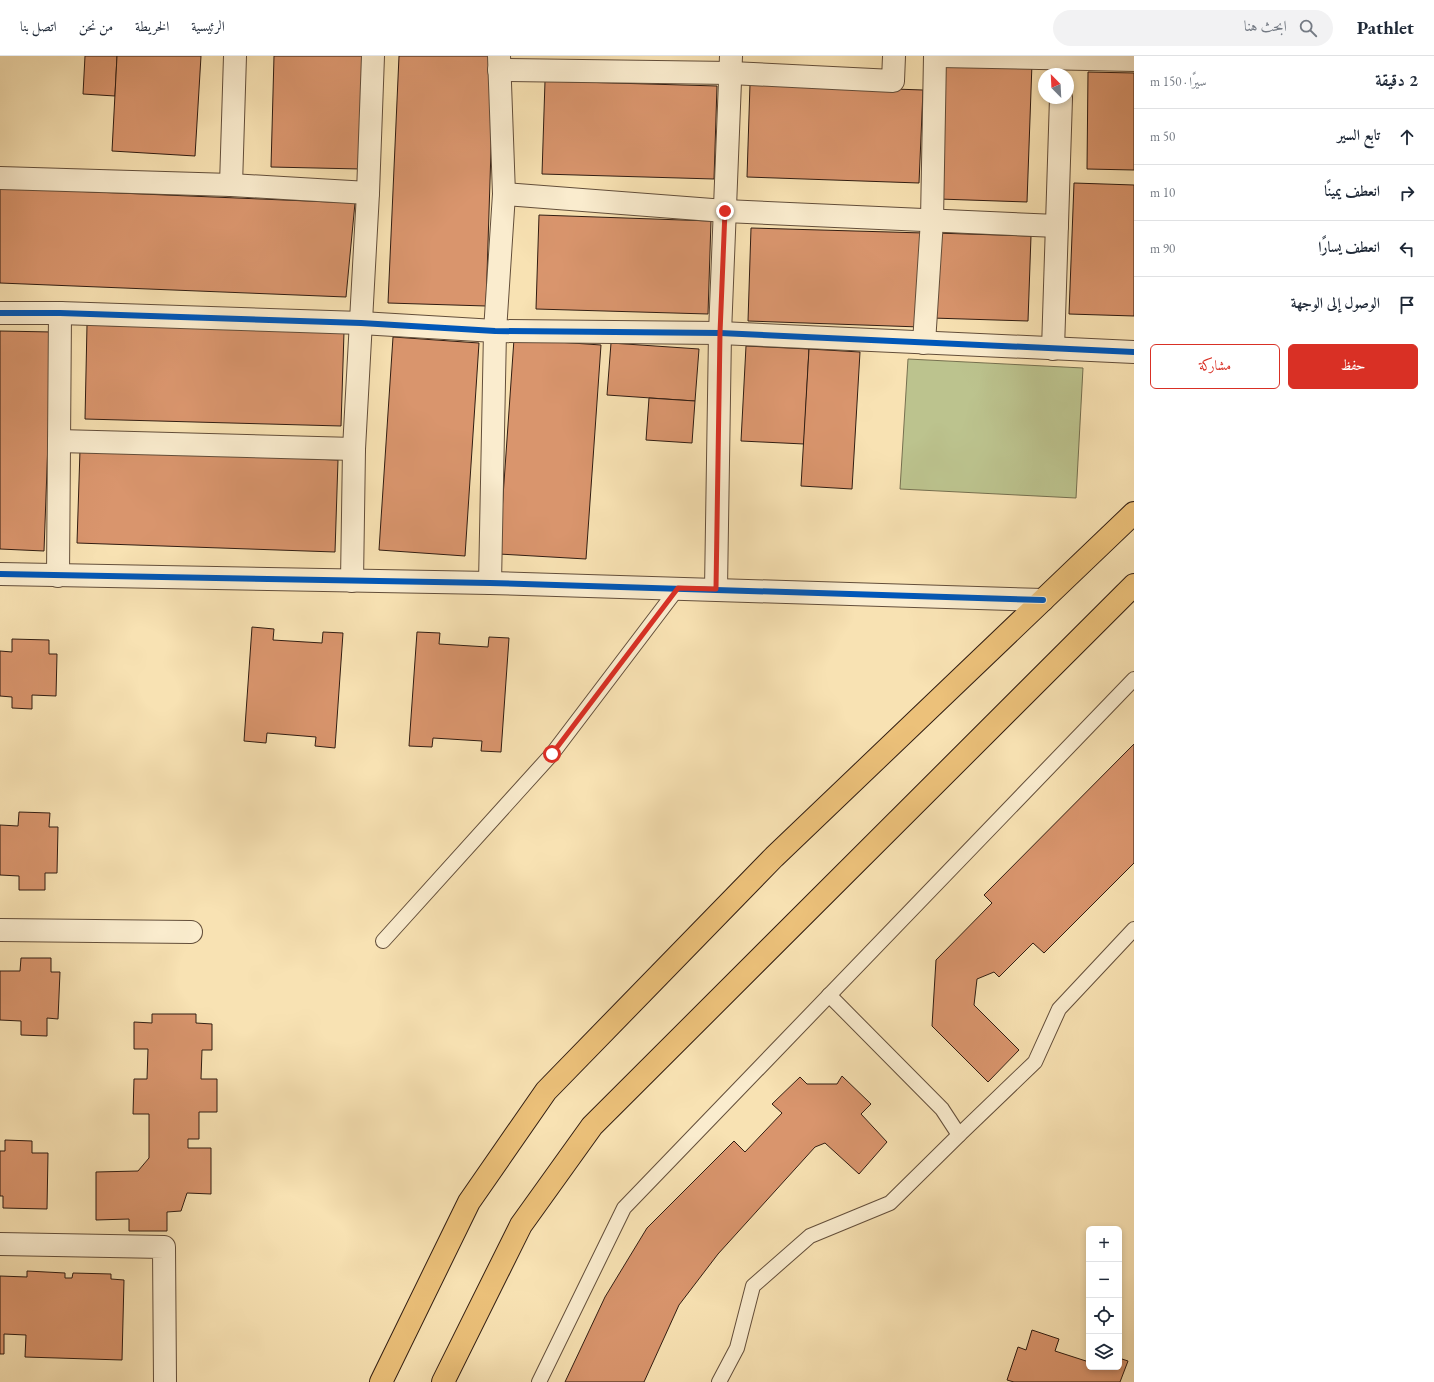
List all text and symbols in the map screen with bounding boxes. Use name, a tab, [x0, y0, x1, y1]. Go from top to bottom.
search box	[1053, 10, 1333, 46]
text: Pathlet	[1357, 15, 1414, 40]
text: ابحث هنا	[1244, 16, 1287, 35]
text: اتصل بنا	[20, 17, 57, 35]
text: من نحن	[79, 17, 113, 35]
text: الخريطة	[135, 17, 169, 35]
text: الرئيسية	[191, 17, 225, 35]
icon: search	[1297, 17, 1319, 39]
north arrow	[1038, 68, 1074, 104]
text: 2 دقيقة	[1375, 69, 1418, 91]
text: سيرًا · 150 m	[1150, 73, 1207, 90]
text: تابع السير	[1337, 125, 1380, 144]
icon: ahead	[1396, 126, 1418, 148]
text: 50 m	[1150, 128, 1175, 145]
text: انعطف يمينًا	[1324, 181, 1380, 200]
icon: right	[1396, 182, 1418, 204]
text: 10 m	[1150, 184, 1175, 201]
route end	[716, 202, 734, 220]
text: انعطف يسارًا	[1318, 237, 1380, 256]
icon: left	[1396, 238, 1418, 260]
text: 90 m	[1150, 240, 1175, 257]
text: الوصول إلى الوجهة	[1291, 293, 1380, 312]
icon: arrive	[1396, 294, 1418, 316]
button: مشاركة	[1150, 344, 1280, 389]
button: حفظ	[1288, 344, 1418, 389]
route start	[543, 745, 561, 763]
map controls	[1086, 1226, 1122, 1370]
button: +	[1086, 1226, 1122, 1262]
button: −	[1086, 1262, 1122, 1298]
button: locate	[1086, 1298, 1122, 1334]
button: layers	[1086, 1334, 1122, 1370]

